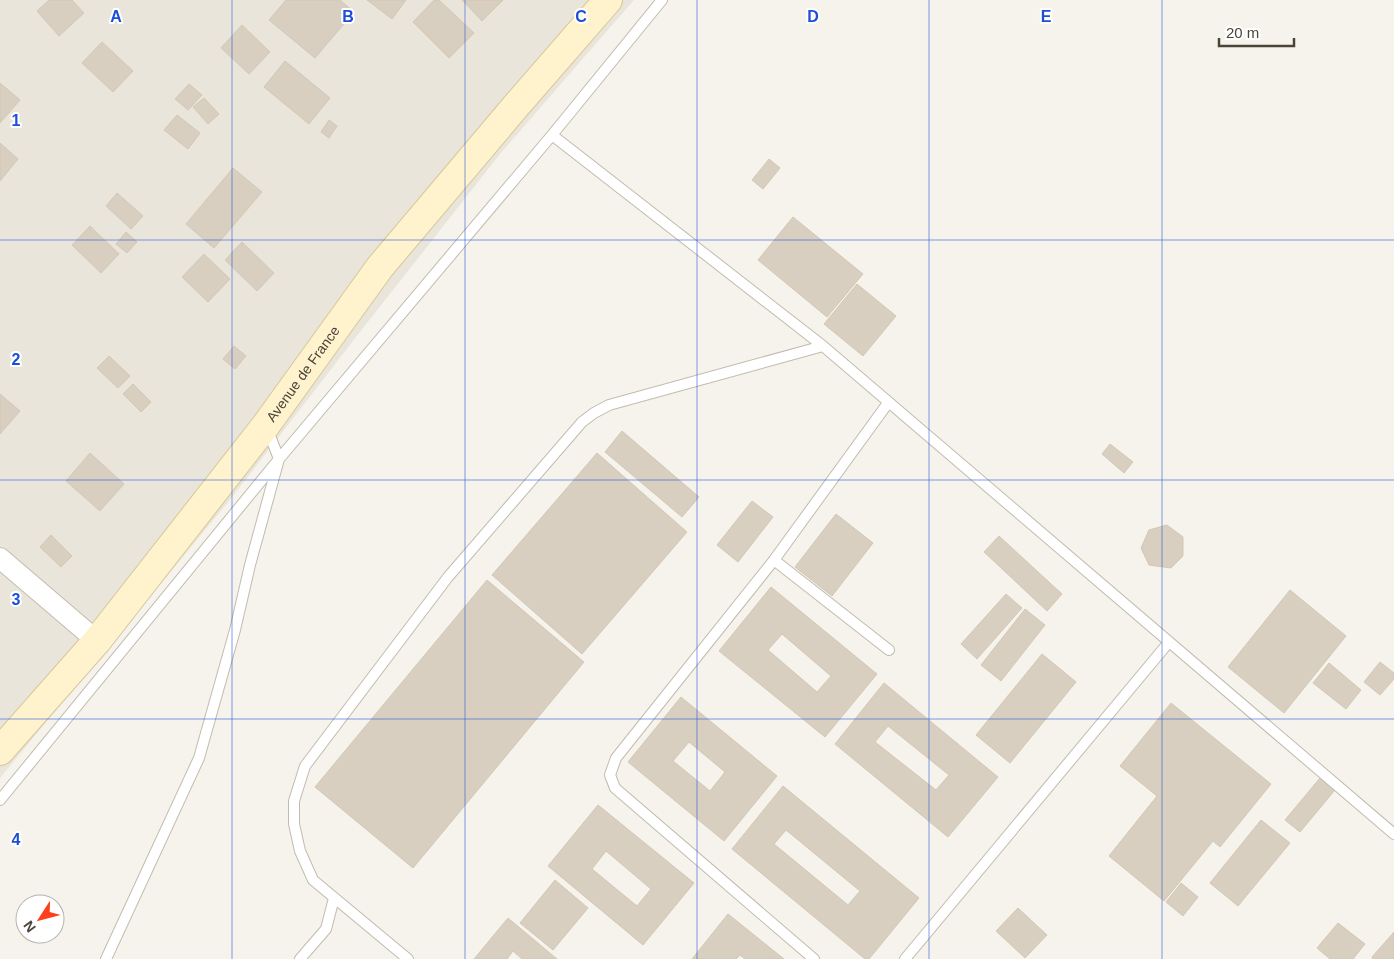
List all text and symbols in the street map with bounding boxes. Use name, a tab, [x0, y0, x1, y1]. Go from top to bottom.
text: A	[110, 8, 122, 25]
text: B	[342, 8, 354, 25]
text: C	[575, 8, 587, 25]
text: D	[807, 8, 819, 25]
text: E	[1041, 8, 1052, 25]
scale bar	[1219, 15, 1294, 47]
text: 20 m	[1226, 24, 1259, 41]
text: 1	[12, 112, 21, 129]
street label: Avenue de France	[263, 323, 343, 425]
text: 2	[12, 351, 21, 368]
text: 3	[12, 591, 21, 608]
text: 4	[12, 831, 21, 848]
north arrow	[15, 894, 65, 944]
text: N	[20, 918, 39, 935]

